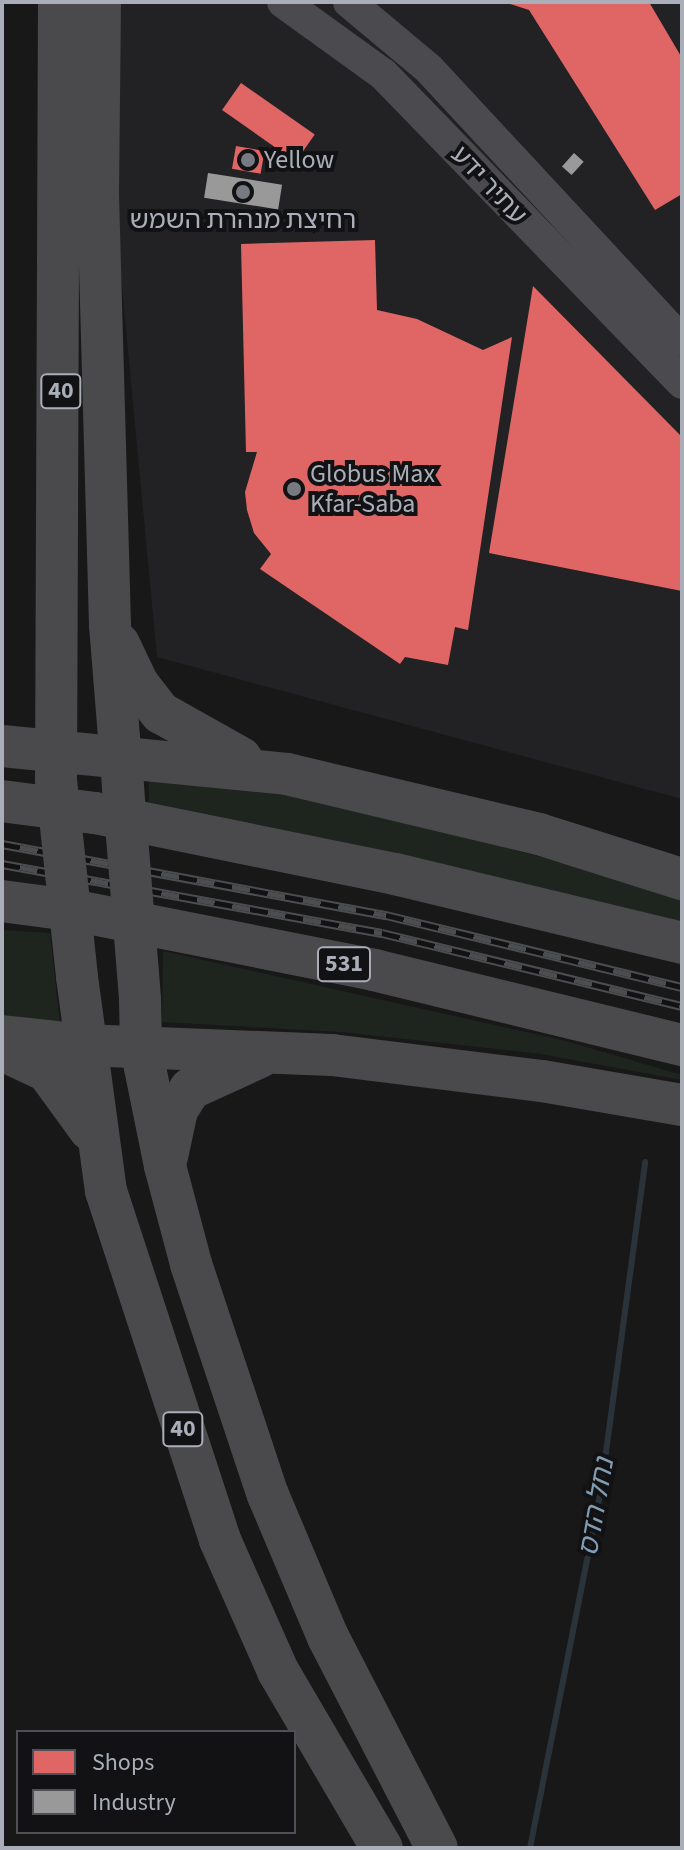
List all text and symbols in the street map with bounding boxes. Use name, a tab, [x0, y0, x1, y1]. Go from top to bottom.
street label: עתיר ידע	[445, 139, 533, 231]
place label: Yellow	[264, 144, 334, 176]
marker: Yellow	[239, 151, 257, 169]
marker: רחיצת מנהרת השמש	[234, 183, 252, 201]
place label: רחיצת מנהרת השמש	[130, 204, 356, 236]
road number: 40	[39, 371, 83, 411]
place label: Globus Max Kfar-Saba	[310, 458, 435, 520]
marker: Globus Max Kfar-Saba	[285, 480, 303, 498]
road number: 531	[316, 944, 372, 984]
road number: 40	[161, 1409, 205, 1449]
water label: נחל הדס	[571, 1455, 621, 1559]
legend	[16, 1730, 296, 1834]
text: Shops	[92, 1745, 154, 1780]
text: Industry	[92, 1785, 176, 1820]

